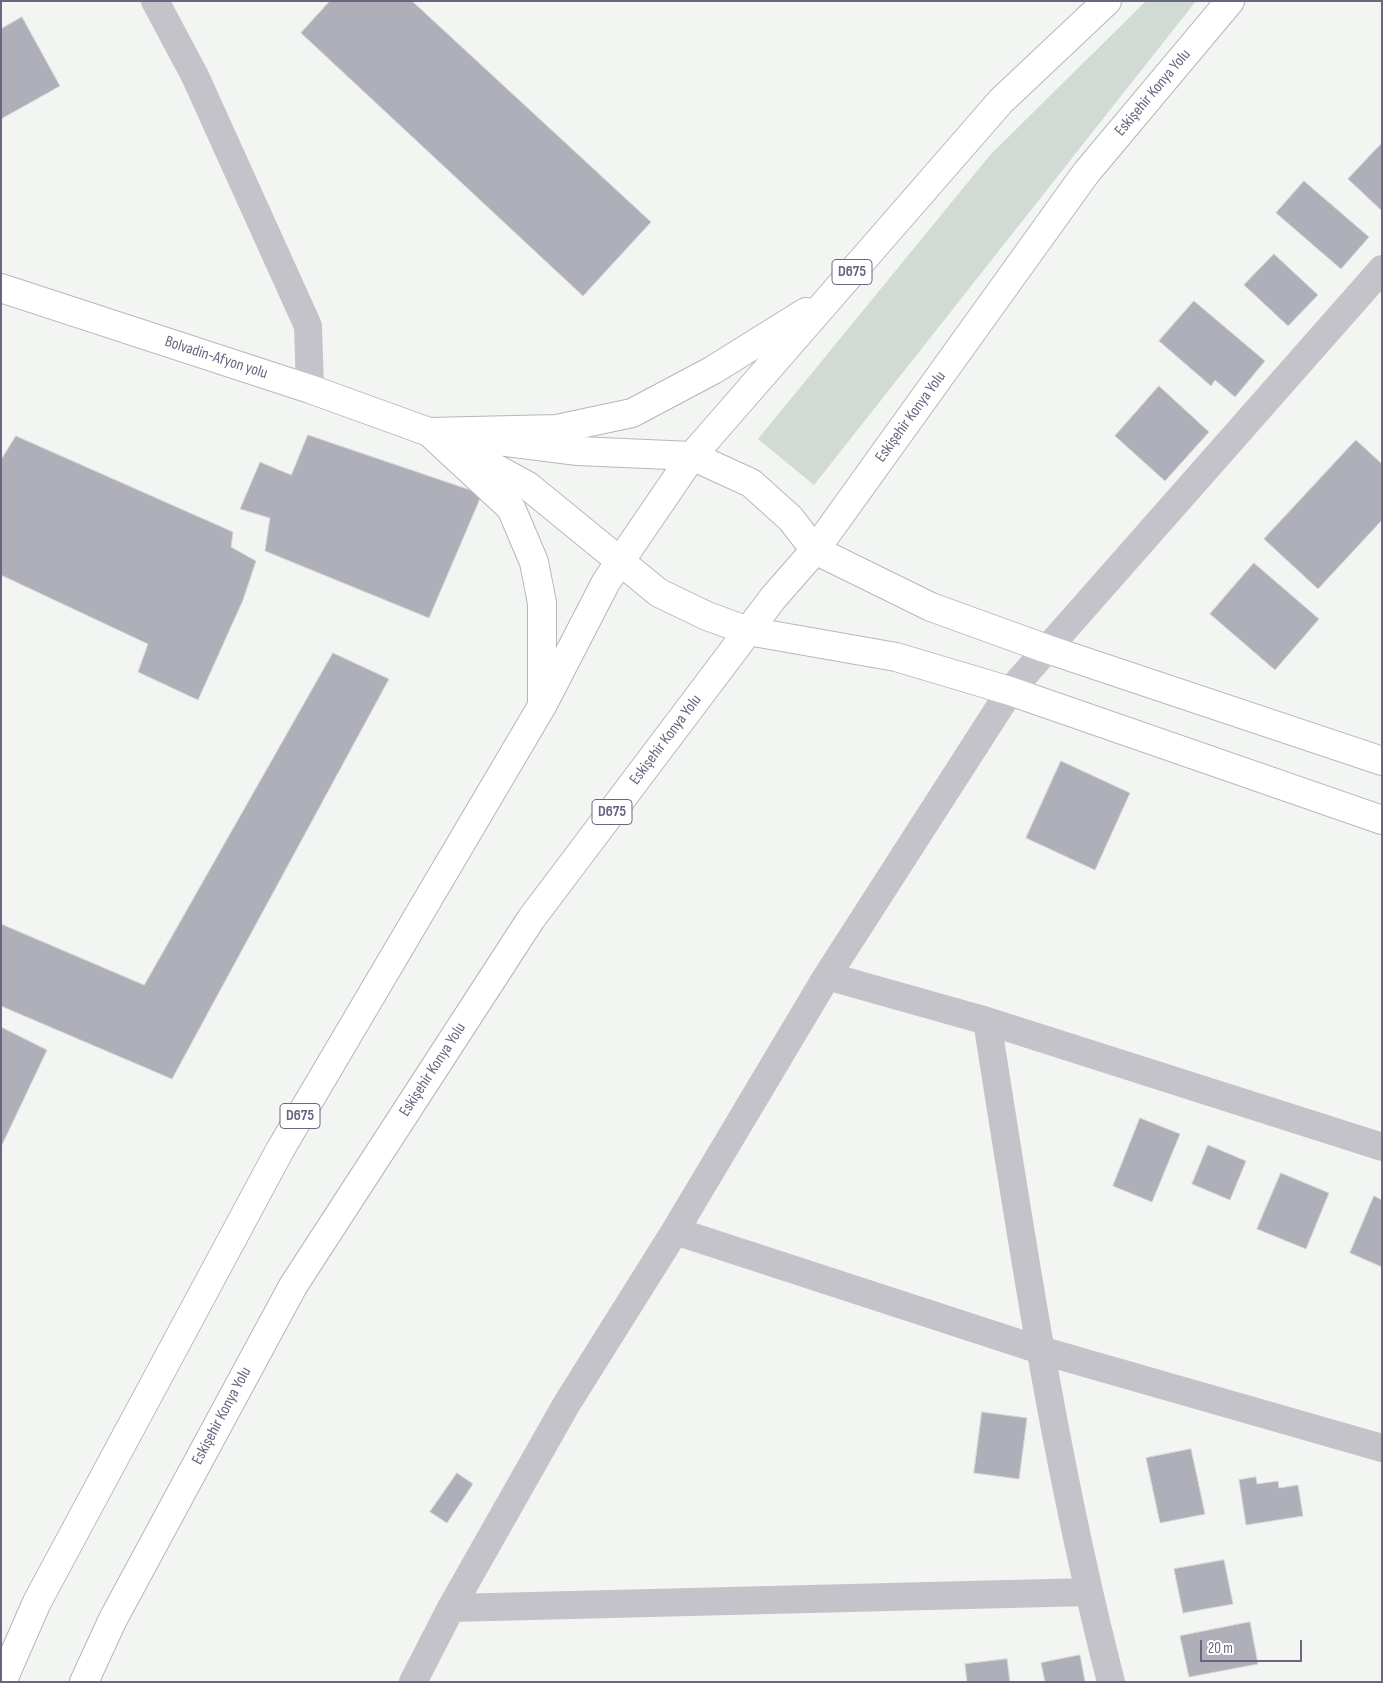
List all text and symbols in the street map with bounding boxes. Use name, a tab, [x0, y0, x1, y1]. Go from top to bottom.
street label: Eskişehir Konya Yolu	[1111, 46, 1195, 140]
road number: D675	[832, 260, 872, 284]
street label: Bolvadin-Afyon yolu	[162, 332, 270, 384]
street label: Eskişehir Konya Yolu	[872, 368, 950, 466]
street label: Eskişehir Konya Yolu	[626, 691, 706, 789]
road number: D675	[592, 800, 632, 824]
street label: Eskişehir Konya Yolu	[396, 1020, 470, 1120]
road number: D675	[280, 1104, 320, 1128]
street label: Eskişehir Konya Yolu	[188, 1364, 256, 1468]
scale bar	[1203, 1630, 1306, 1662]
text: 20 m	[1208, 1639, 1233, 1658]

